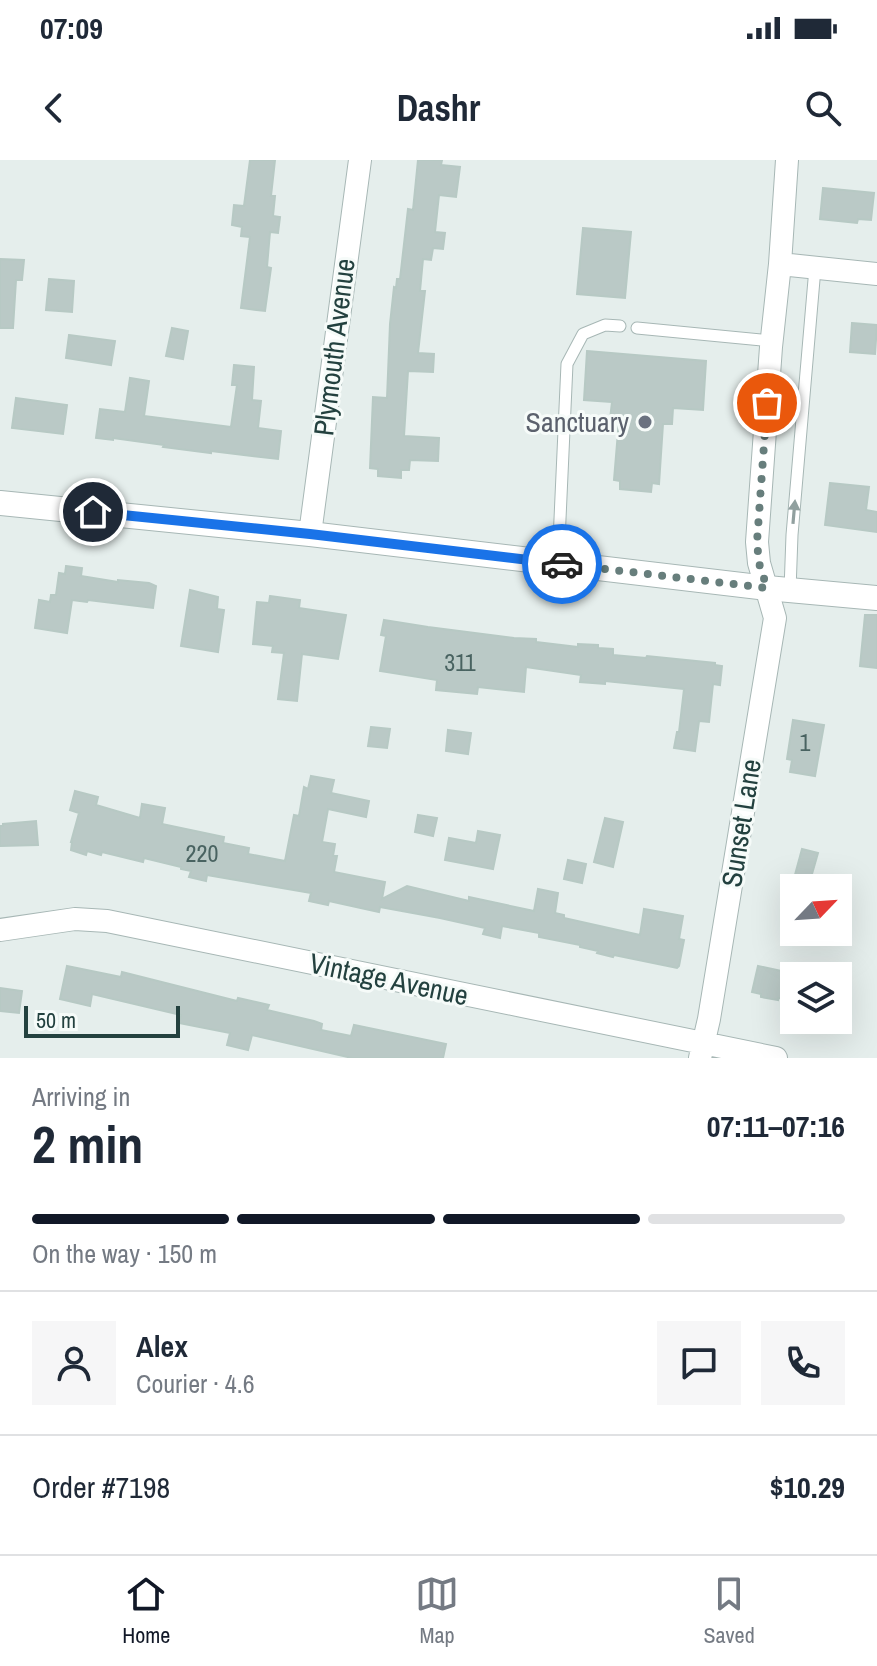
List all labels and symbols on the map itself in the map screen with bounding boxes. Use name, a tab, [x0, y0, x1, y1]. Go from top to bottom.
street label: Plymouth Avenue	[304, 256, 364, 438]
pin	[733, 369, 801, 437]
place label: Sanctuary	[526, 403, 630, 441]
marker: Sanctuary	[636, 413, 654, 431]
pin	[59, 478, 127, 546]
one-way arrow	[788, 499, 801, 524]
courier	[522, 524, 602, 604]
house number: 311	[444, 646, 476, 678]
house number: 1	[800, 726, 811, 758]
street label: Sunset Lane	[712, 756, 770, 890]
house number: 220	[186, 837, 218, 869]
north arrow	[780, 874, 852, 946]
street label: Vintage Avenue	[306, 944, 472, 1014]
scale bar	[24, 1002, 180, 1038]

